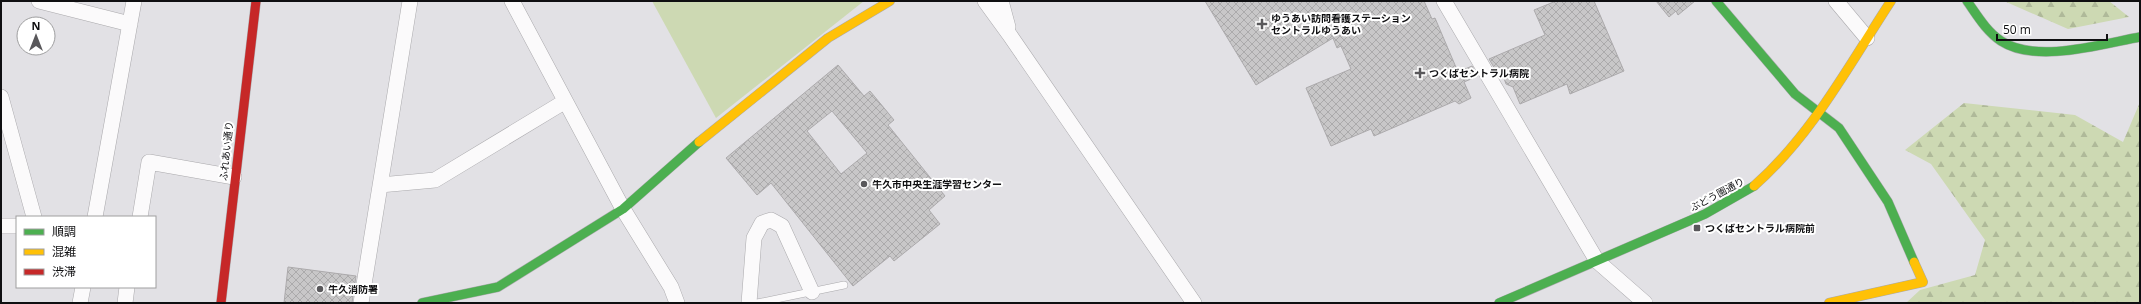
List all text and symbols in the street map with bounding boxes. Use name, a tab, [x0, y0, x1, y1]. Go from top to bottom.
place label: ゆうあい訪問看護ステーション セントラルゆうあい	[1271, 11, 1411, 37]
north arrow	[16, 16, 56, 56]
scale bar	[1997, 16, 2107, 42]
text: N	[32, 18, 40, 33]
marker: ゆうあい訪問看護ステーション セントラルゆうあい	[1256, 18, 1268, 30]
text: 50 m	[2003, 21, 2031, 38]
place label: つくばセントラル病院	[1429, 66, 1529, 80]
marker: つくばセントラル病院	[1414, 67, 1426, 79]
street label: ふれあい通り	[216, 120, 236, 182]
street label: ぶどう園通り	[1687, 174, 1747, 214]
place label: 牛久市中央生涯学習センター	[872, 177, 1002, 191]
marker: 牛久市中央生涯学習センター	[859, 179, 869, 189]
legend	[16, 216, 156, 288]
place label: つくばセントラル病院前	[1705, 221, 1815, 235]
text: 順調	[52, 223, 76, 240]
marker: つくばセントラル病院前	[1692, 223, 1702, 233]
text: 混雑	[52, 243, 76, 260]
text: 渋滞	[52, 263, 76, 280]
place label: 牛久消防署	[328, 282, 378, 296]
marker: 牛久消防署	[315, 284, 325, 294]

